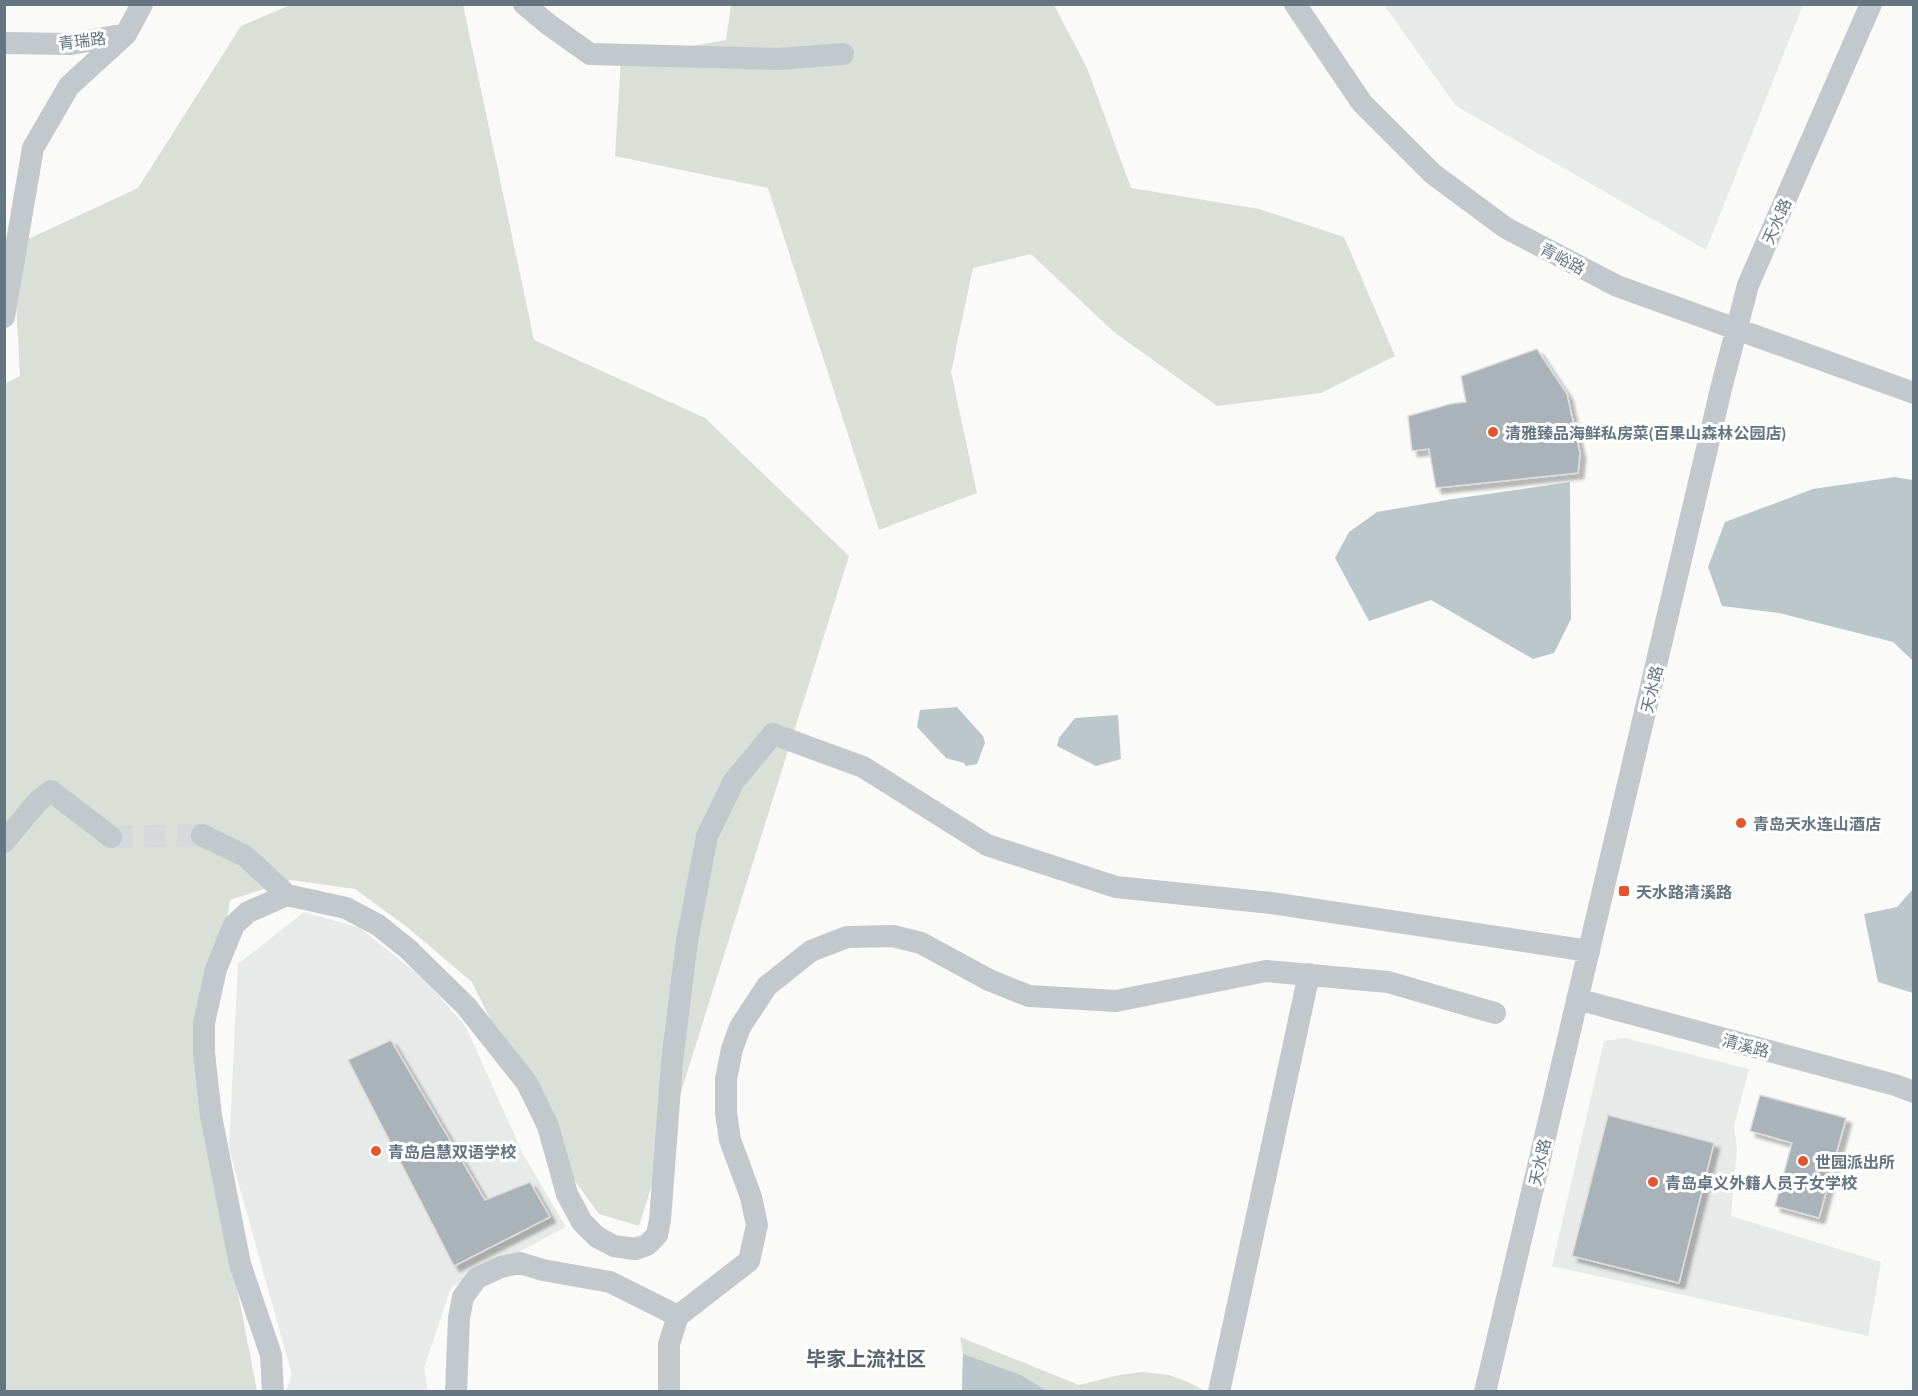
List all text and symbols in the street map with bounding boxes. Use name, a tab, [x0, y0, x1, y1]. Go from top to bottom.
street label: 青瑞路	[57, 28, 107, 52]
street label: 天水路	[1758, 195, 1794, 247]
street label: 青峪路	[1537, 238, 1589, 278]
place label: 清雅臻品海鲜私房菜(百果山森林公园店)	[1505, 423, 1786, 442]
marker: 清雅臻品海鲜私房菜(百果山森林公园店)	[1486, 425, 1500, 439]
street label: 天水路	[1636, 663, 1666, 715]
place label: 青岛天水连山酒店	[1753, 814, 1881, 833]
marker: 青岛天水连山酒店	[1734, 816, 1748, 830]
place label: 天水路清溪路	[1636, 882, 1732, 901]
marker: 天水路清溪路	[1617, 884, 1631, 898]
street label: 清溪路	[1720, 1030, 1772, 1060]
street label: 天水路	[1524, 1136, 1554, 1188]
place label: 青岛启慧双语学校	[388, 1142, 517, 1161]
marker: 青岛启慧双语学校	[369, 1144, 383, 1158]
place label: 世园派出所	[1815, 1152, 1895, 1171]
marker: 世园派出所	[1796, 1154, 1810, 1168]
place label: 青岛卓义外籍人员子女学校	[1665, 1173, 1858, 1192]
marker: 青岛卓义外籍人员子女学校	[1646, 1175, 1660, 1189]
district label: 毕家上流社区	[806, 1346, 926, 1370]

